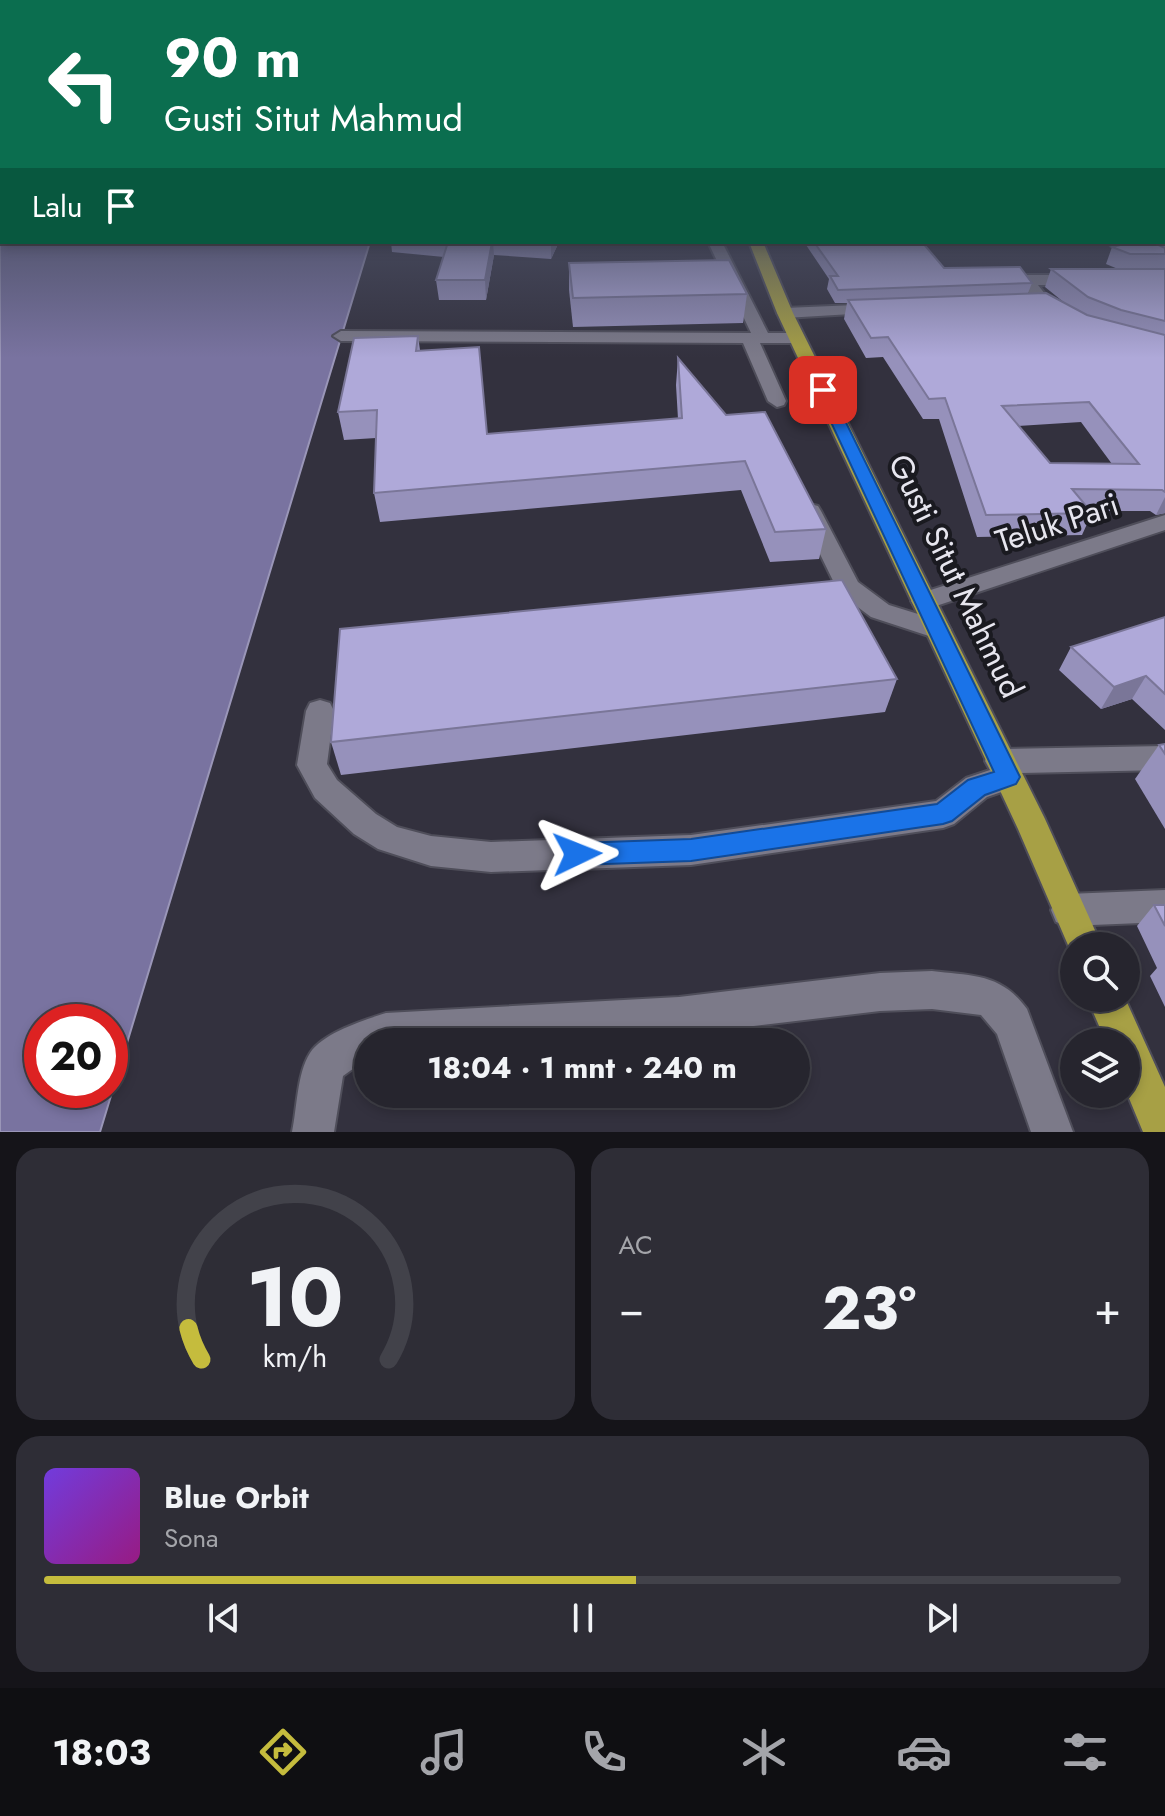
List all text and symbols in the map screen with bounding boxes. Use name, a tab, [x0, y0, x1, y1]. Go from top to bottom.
text: 90 m	[164, 17, 301, 98]
icon: left	[32, 32, 136, 136]
text: Gusti Situt Mahmud	[164, 92, 463, 144]
icon: arrive	[99, 184, 143, 228]
text: Lalu	[32, 185, 83, 228]
pin	[789, 356, 857, 424]
icon: arrive	[801, 368, 845, 412]
street label: Gusti Situt Mahmud	[877, 446, 1035, 706]
street label: Teluk Pari	[989, 481, 1125, 565]
position arrow	[535, 812, 619, 896]
map controls	[1060, 932, 1140, 1108]
button: search	[1060, 932, 1140, 1012]
speed limit sign: 20	[24, 1004, 128, 1108]
button: layers	[1060, 1028, 1140, 1108]
text: 18:04 · 1 mnt · 240 m	[427, 1046, 737, 1089]
text: AC	[619, 1226, 653, 1264]
text: 10	[247, 1237, 344, 1357]
text: 23°	[822, 1265, 916, 1352]
text: −	[619, 1277, 644, 1341]
text: +	[1094, 1277, 1121, 1341]
text: km/h	[263, 1336, 328, 1378]
text: Blue Orbit	[164, 1476, 309, 1519]
text: Sona	[164, 1519, 219, 1557]
icon: previous	[202, 1596, 246, 1640]
icon: pause	[561, 1596, 605, 1640]
icon: next	[920, 1596, 964, 1640]
icon: directions	[255, 1724, 311, 1780]
icon: music	[416, 1724, 472, 1780]
icon: phone	[576, 1724, 632, 1780]
icon: climate	[736, 1724, 792, 1780]
icon: car	[896, 1724, 952, 1780]
icon: filters	[1057, 1724, 1113, 1780]
text: 18:03	[52, 1726, 151, 1778]

